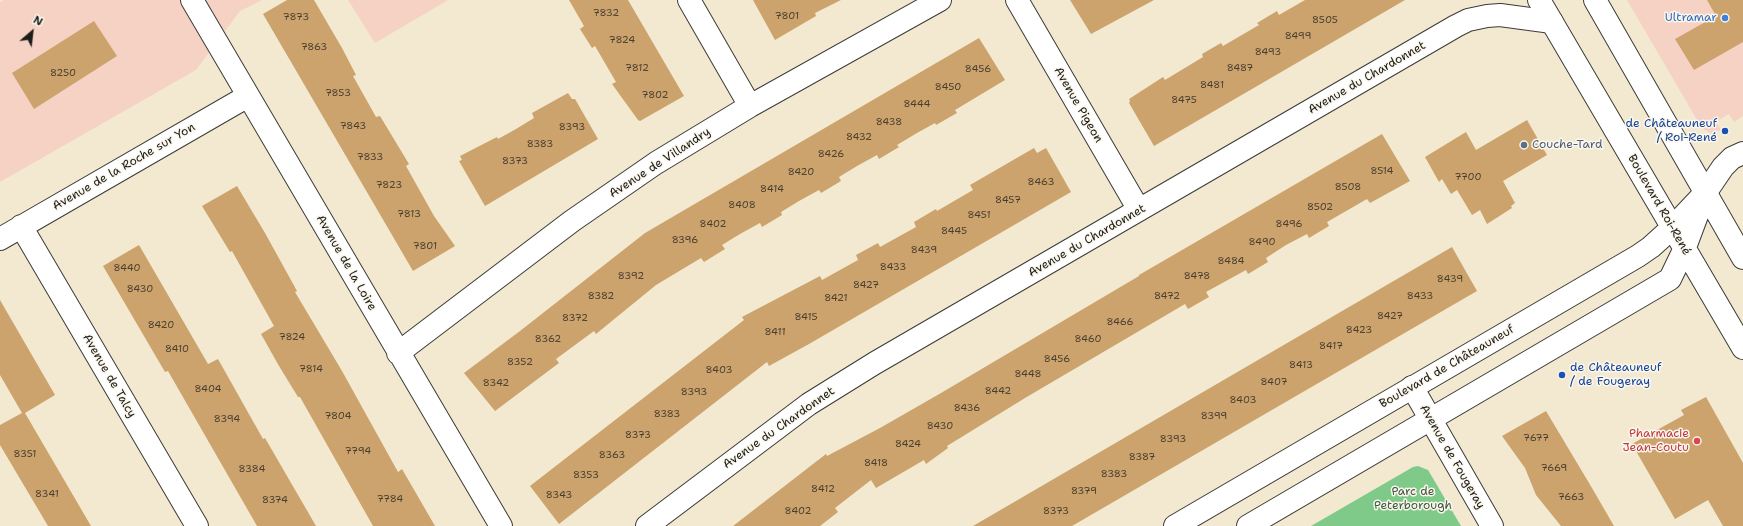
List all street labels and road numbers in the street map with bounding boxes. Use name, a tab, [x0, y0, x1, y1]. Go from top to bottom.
street label: Avenue du Chardonnet	[1306, 38, 1428, 118]
street label: Avenue Pigeon	[1050, 65, 1106, 145]
street label: Avenue de la Roche sur Yon	[50, 120, 198, 214]
street label: Avenue de Villandry	[607, 125, 713, 201]
street label: Boulevard Roi-René	[1624, 152, 1694, 258]
street label: Avenue du Chardonnet	[1026, 201, 1148, 281]
street label: Avenue de la Loire	[313, 213, 379, 313]
street label: Boulevard de Châteauneuf	[1377, 322, 1517, 412]
street label: Avenue de Talcy	[79, 332, 139, 420]
street label: Avenue du Chardonnet	[720, 384, 838, 472]
street label: Avenue de Fougeray	[1416, 402, 1488, 512]

